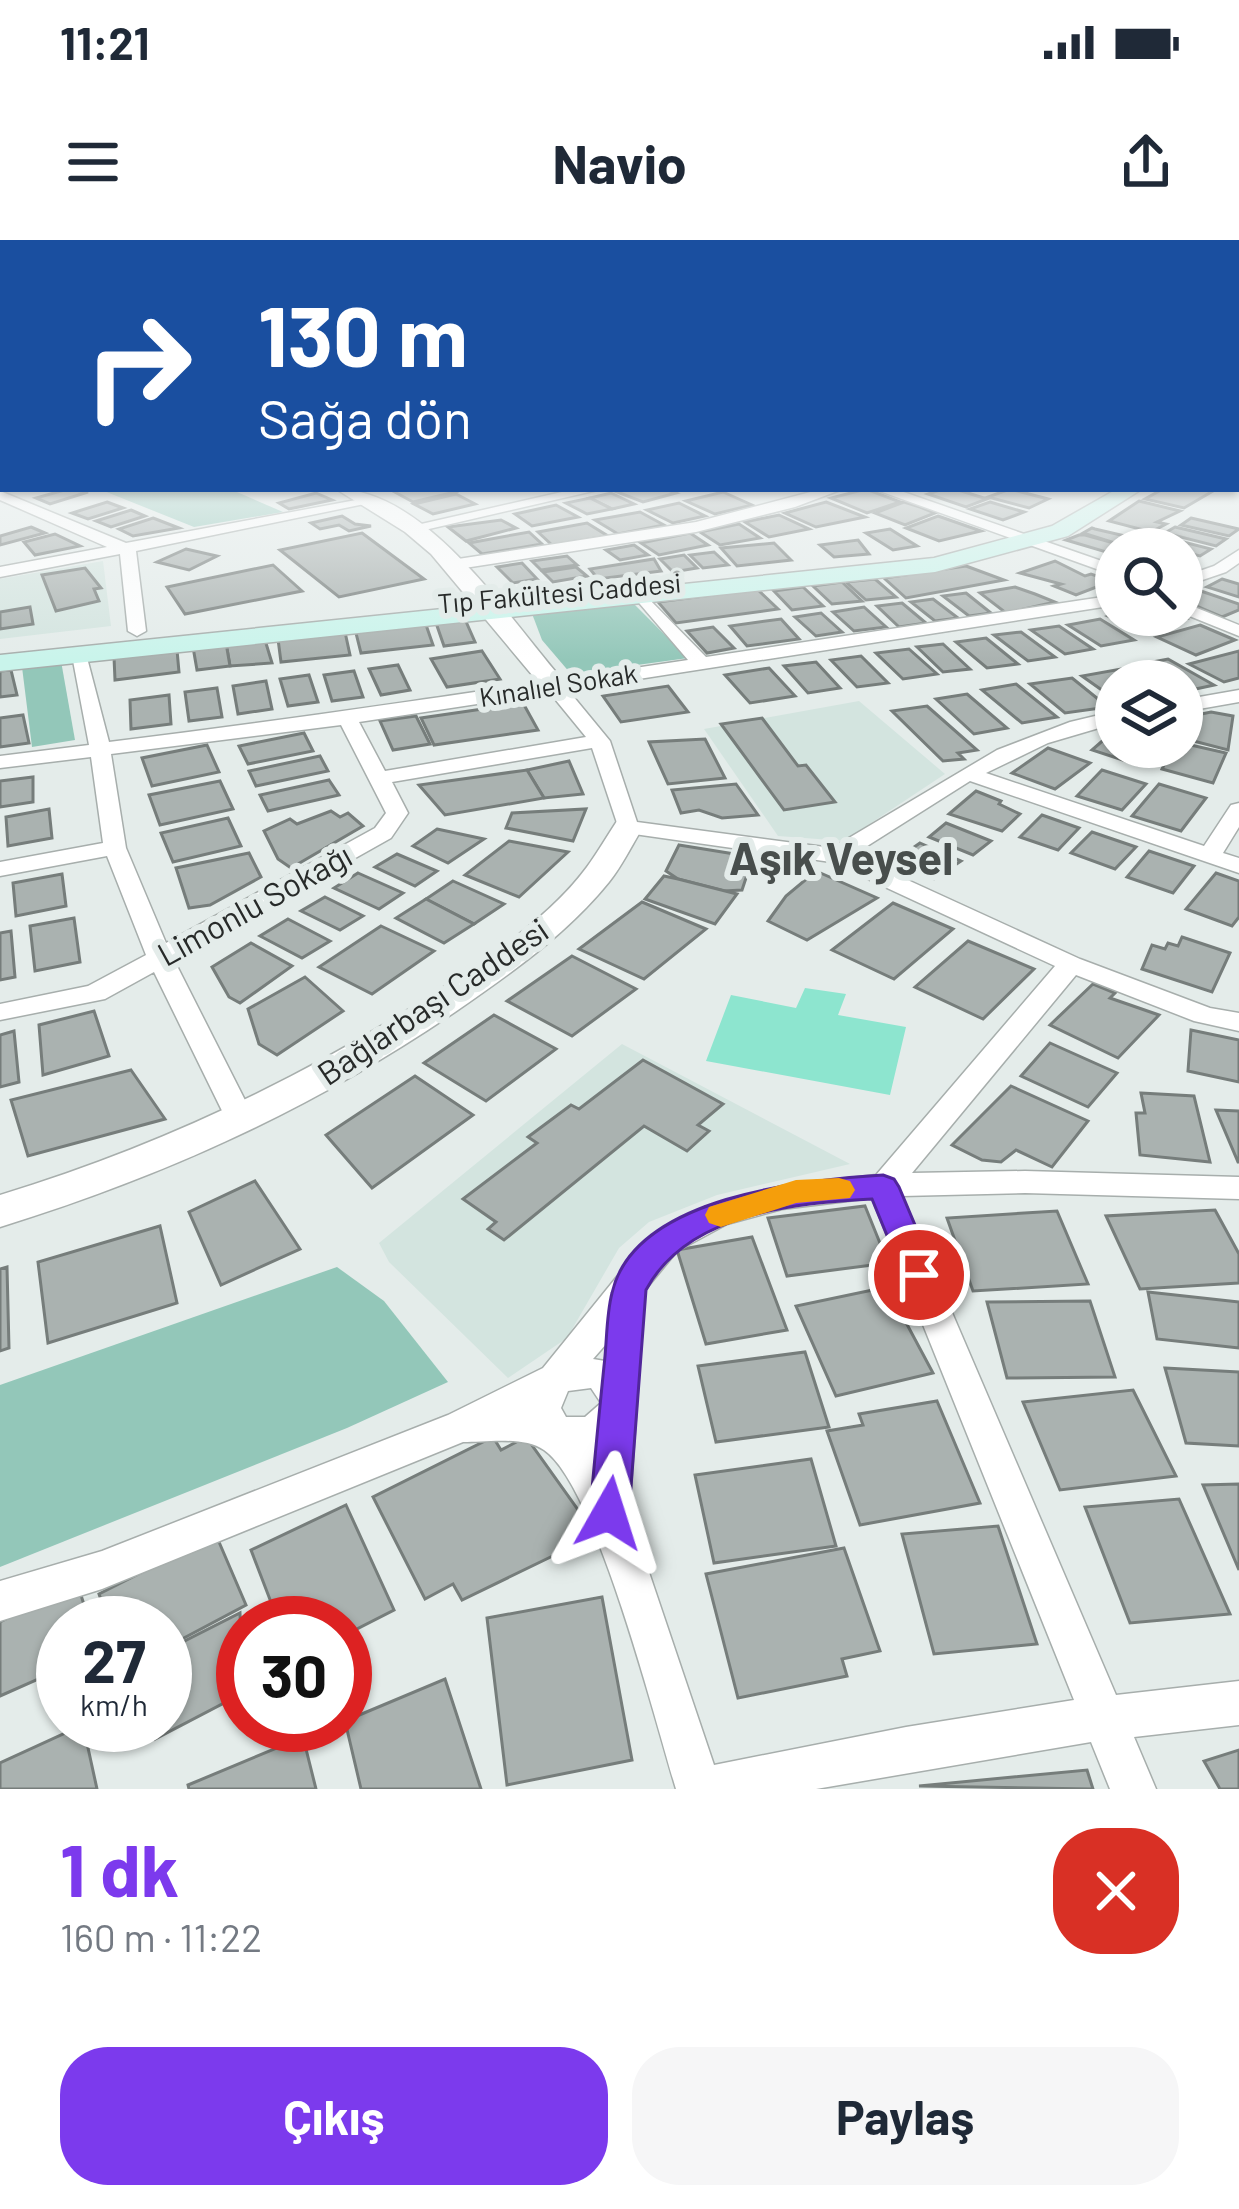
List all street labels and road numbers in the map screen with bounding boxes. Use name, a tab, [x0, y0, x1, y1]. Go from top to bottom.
street label: Tıp Fakültesi Caddesi	[436, 565, 682, 619]
street label: Kınalıel Sokak	[477, 656, 639, 712]
street label: Limonlu Sokağı	[150, 834, 358, 974]
street label: Bağlarbaşı Caddesi	[309, 909, 555, 1093]

